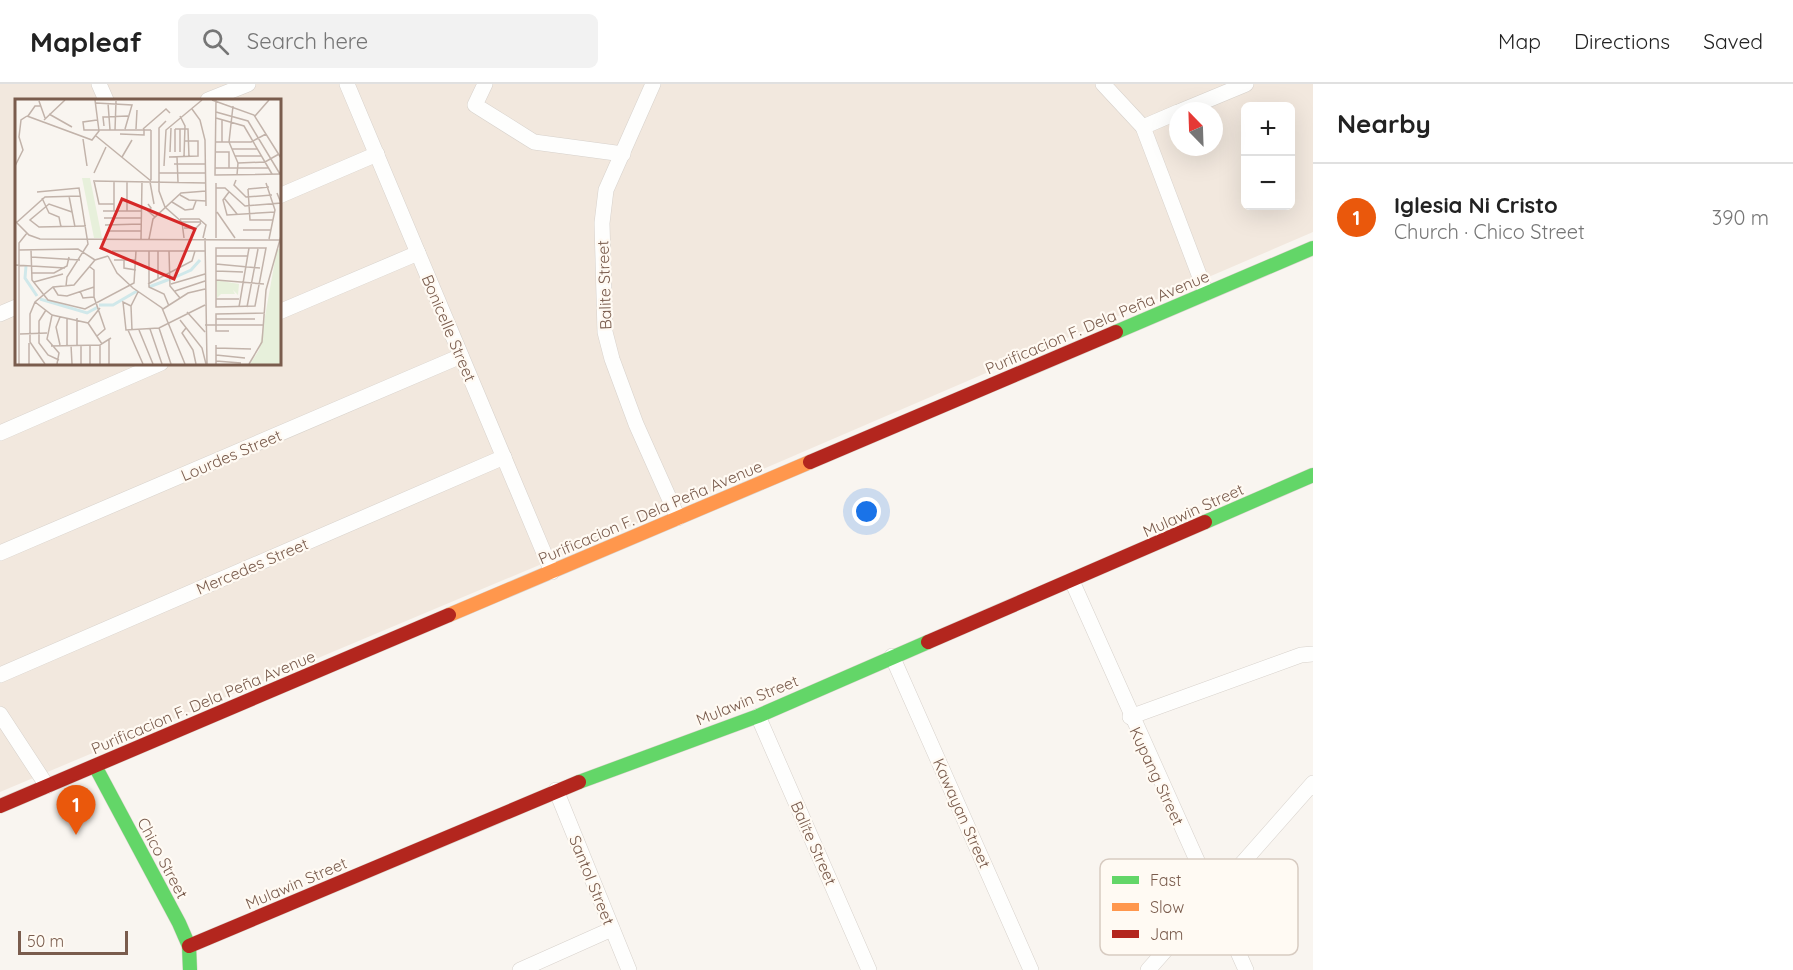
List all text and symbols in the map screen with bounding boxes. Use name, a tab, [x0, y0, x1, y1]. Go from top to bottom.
search box	[178, 14, 598, 68]
text: Mapleaf	[30, 24, 142, 59]
icon: search	[199, 25, 232, 58]
text: Search here	[247, 27, 368, 55]
text: Map	[1498, 28, 1541, 54]
text: Directions	[1574, 28, 1670, 54]
text: Saved	[1703, 28, 1763, 54]
inset map	[15, 99, 280, 364]
north arrow	[1169, 102, 1223, 156]
map controls	[1241, 102, 1295, 210]
button: +	[1241, 102, 1295, 156]
text: Nearby	[1337, 107, 1431, 140]
button: −	[1241, 156, 1295, 210]
text: Iglesia Ni Cristo	[1394, 191, 1558, 219]
text: 1	[1353, 205, 1360, 230]
text: 390 m	[1712, 205, 1769, 230]
text: Church · Chico Street	[1394, 219, 1585, 244]
street label: Balite Street	[592, 240, 616, 330]
street label: Purificacion F. Dela Peña Avenue	[982, 266, 1212, 378]
street label: Bonicelle Street	[417, 271, 481, 385]
street label: Lourdes Street	[178, 425, 284, 485]
street label: Purificacion F. Dela Peña Avenue	[535, 456, 765, 568]
street label: Mulawin Street	[1139, 479, 1247, 541]
your location	[852, 497, 881, 526]
street label: Mercedes Street	[193, 533, 311, 599]
street label: Purificacion F. Dela Peña Avenue	[88, 646, 318, 758]
street label: Mulawin Street	[693, 670, 801, 730]
street label: Kupang Street	[1125, 724, 1189, 828]
street label: Kawayan Street	[929, 755, 995, 871]
pin: 1	[56, 786, 96, 835]
street label: Balite Street	[787, 798, 841, 888]
street label: Chico Street	[133, 814, 193, 902]
street label: Santol Street	[565, 832, 619, 928]
street label: Mulawin Street	[242, 853, 350, 913]
legend	[1100, 859, 1298, 955]
text: Fast	[1150, 870, 1181, 890]
text: Slow	[1150, 897, 1184, 917]
text: Jam	[1150, 924, 1183, 944]
scale bar	[18, 928, 128, 956]
text: 50 m	[27, 931, 64, 951]

